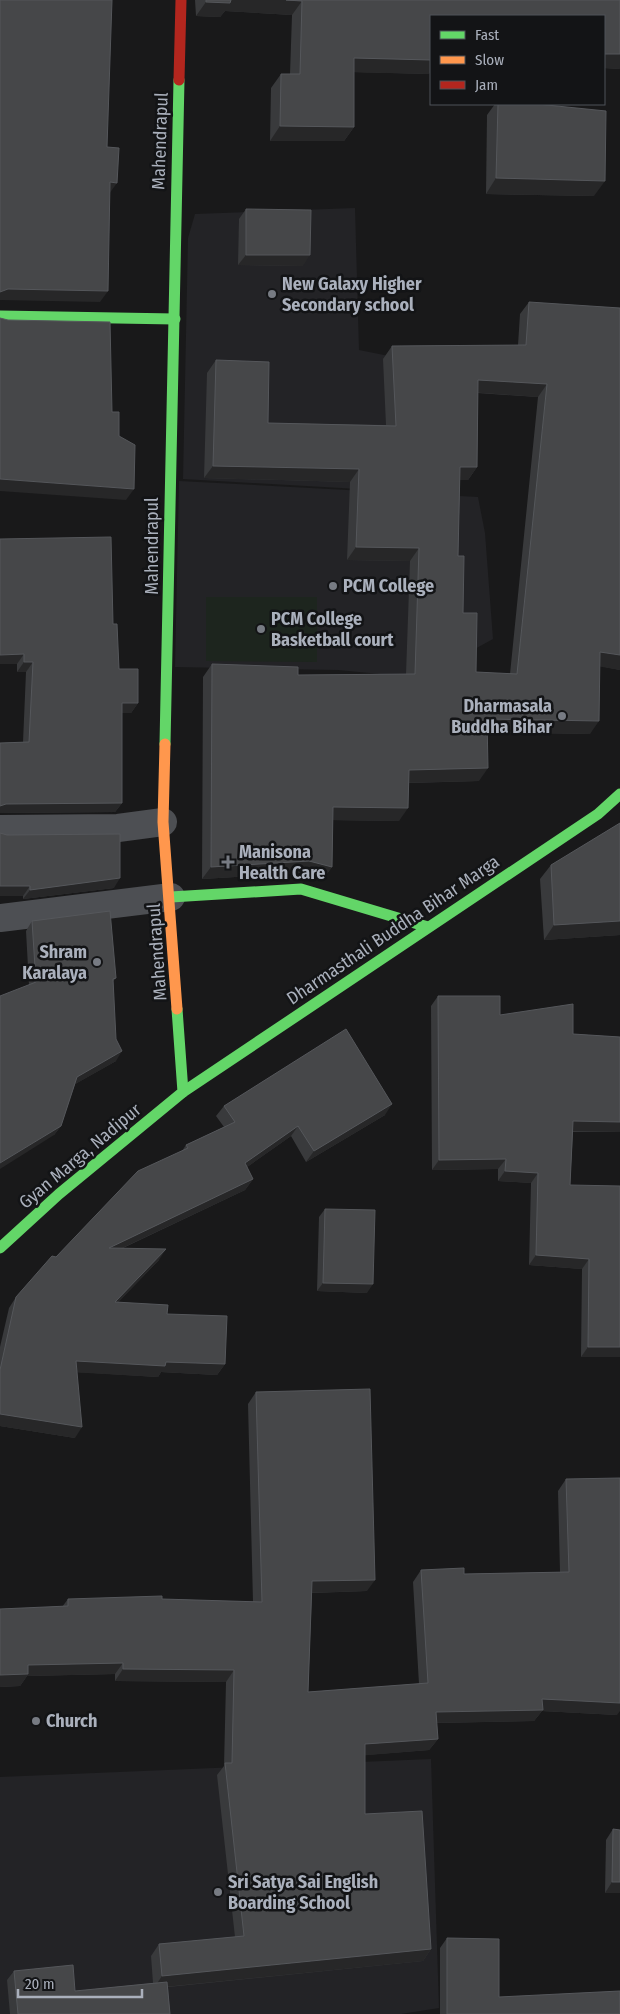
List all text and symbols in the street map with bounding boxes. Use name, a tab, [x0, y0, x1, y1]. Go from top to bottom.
legend	[430, 15, 605, 105]
text: Fast	[475, 26, 499, 44]
text: Slow	[475, 51, 504, 69]
text: Jam	[475, 76, 498, 94]
street label: Mahendrapul	[147, 92, 173, 190]
place label: New Galaxy Higher Secondary school	[282, 273, 422, 316]
marker: New Galaxy Higher Secondary school	[266, 288, 278, 300]
street label: Mahendrapul	[141, 497, 163, 595]
place label: PCM College	[343, 575, 434, 597]
marker: PCM College	[327, 580, 339, 592]
place label: PCM College Basketball court	[271, 608, 394, 651]
marker: PCM College Basketball court	[255, 623, 267, 635]
place label: Dharmasala Buddha Bihar	[451, 695, 552, 738]
marker: Dharmasala Buddha Bihar	[556, 710, 568, 722]
place label: Manisona Health Care	[239, 841, 325, 884]
street label: Dharmasthali Buddha Bihar Marga	[283, 850, 504, 1009]
marker: Manisona Health Care	[221, 855, 235, 869]
street label: Mahendrapul	[143, 902, 171, 1001]
place label: Shram Karalaya	[22, 941, 87, 984]
marker: Shram Karalaya	[91, 956, 103, 968]
street label: Gyan Marga, Nadipur	[15, 1098, 146, 1213]
place label: Church	[46, 1710, 97, 1732]
marker: Church	[30, 1715, 42, 1727]
place label: Sri Satya Sai English Boarding School	[228, 1871, 378, 1914]
marker: Sri Satya Sai English Boarding School	[212, 1886, 224, 1898]
scale bar	[18, 1966, 141, 1998]
text: 20 m	[25, 1975, 55, 1993]

